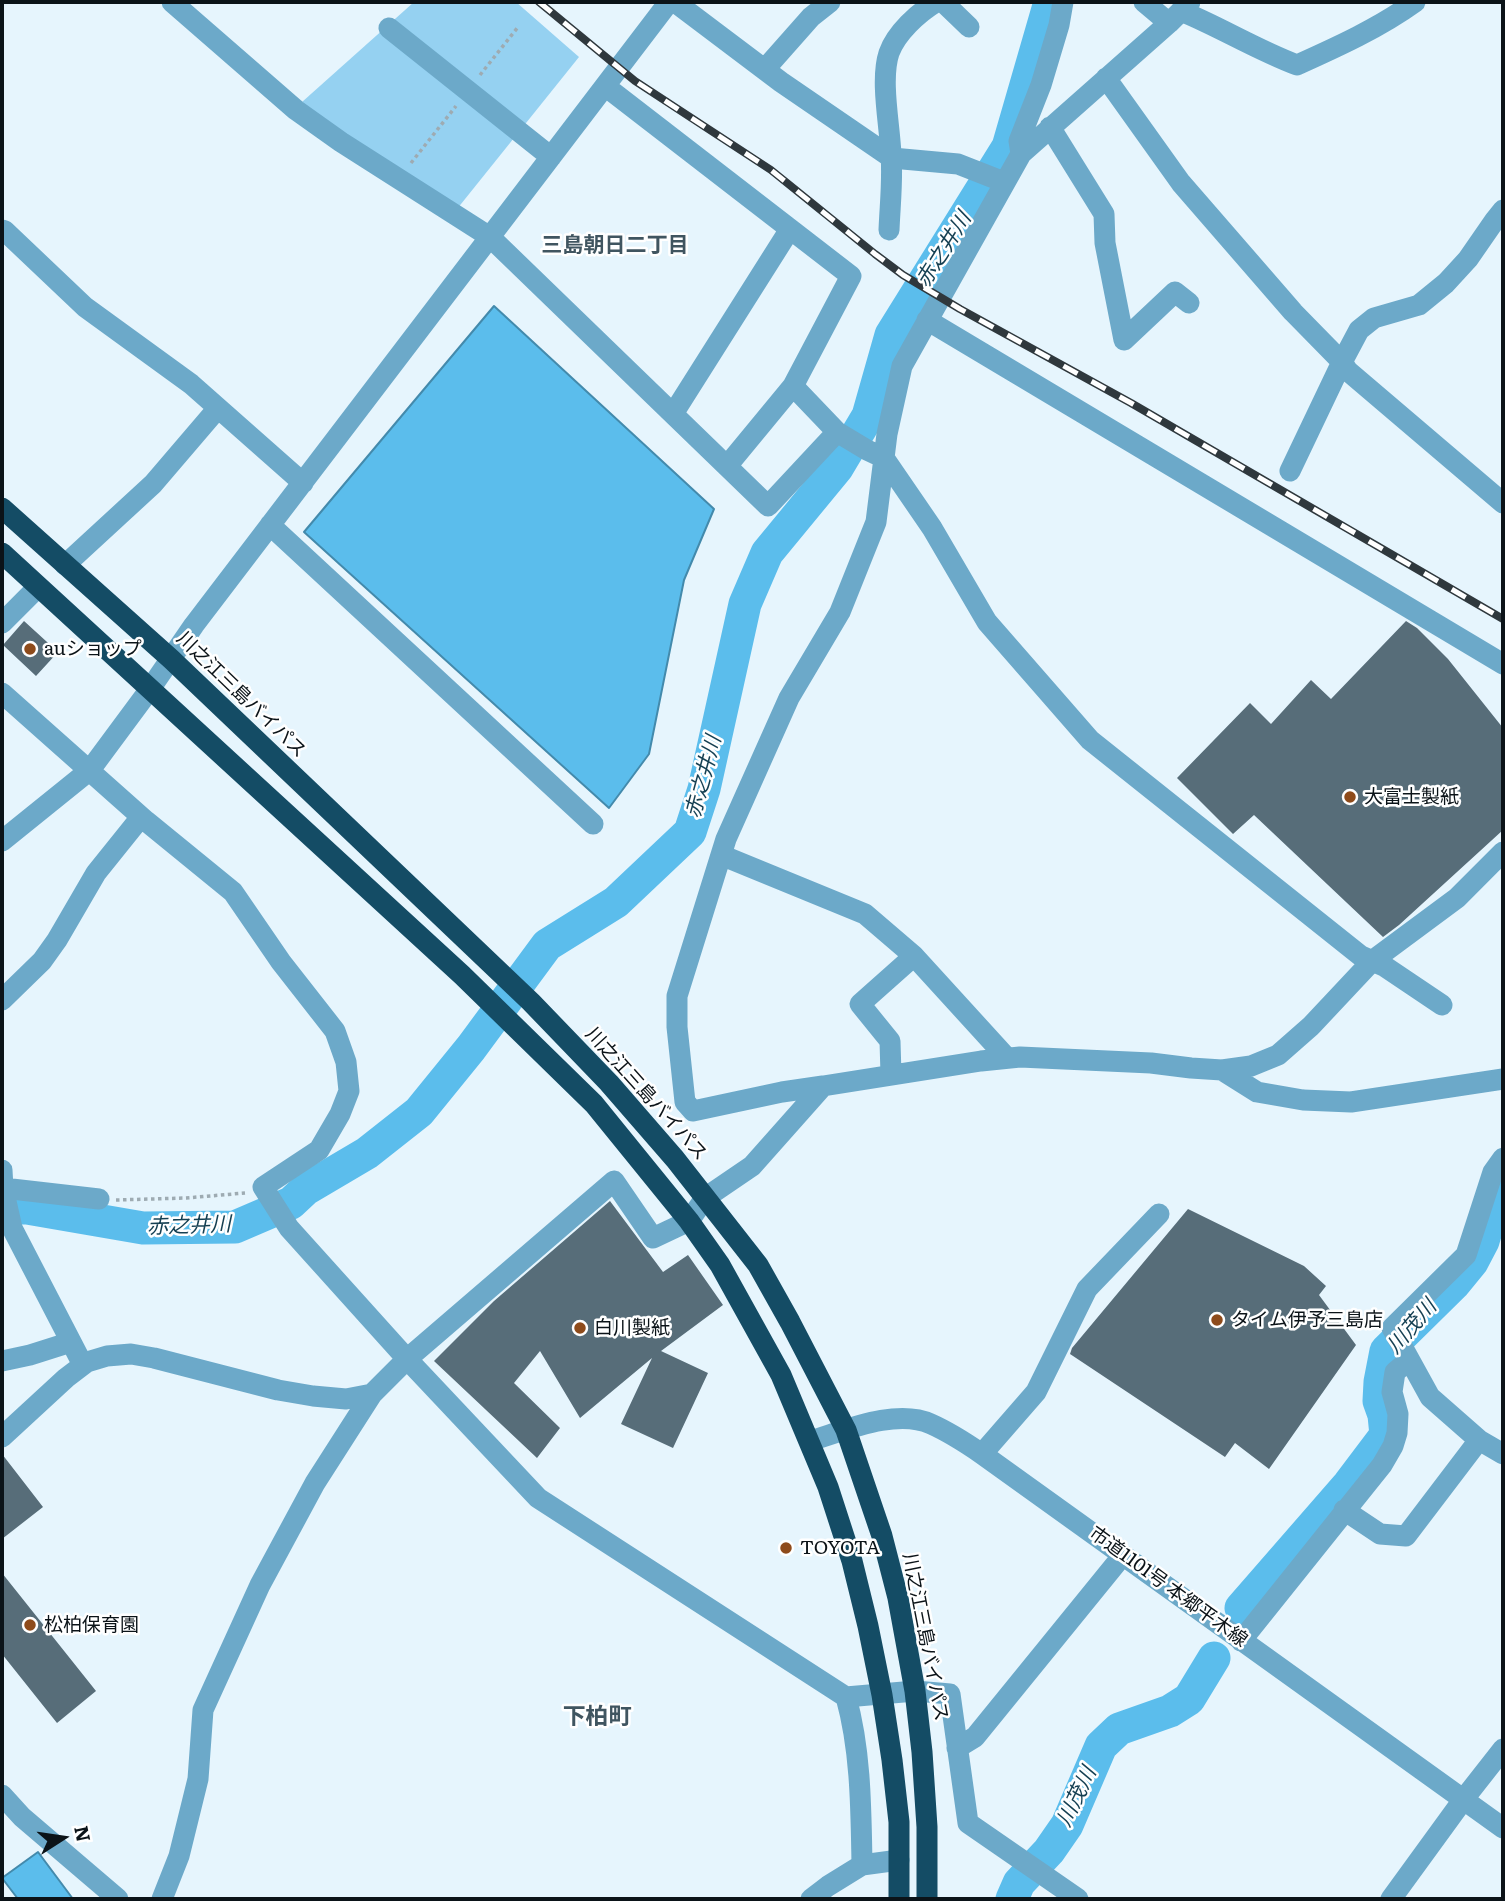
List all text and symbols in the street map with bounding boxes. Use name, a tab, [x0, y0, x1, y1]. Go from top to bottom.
water label: 赤之井川	[911, 208, 977, 292]
district label: 三島朝日二丁目	[542, 233, 688, 259]
street label: 川之江三島バイパス	[172, 627, 310, 763]
place label: auショップ	[44, 638, 142, 660]
marker: auショップ	[22, 641, 38, 657]
water label: 赤之井川	[681, 733, 727, 821]
place label: 大富士製紙	[1364, 786, 1459, 808]
marker: 大富士製紙	[1342, 789, 1358, 805]
street label: 川之江三島バイパス	[580, 1023, 712, 1165]
water label: 赤之井川	[147, 1212, 231, 1240]
water label: 川茂川	[1382, 1295, 1442, 1359]
place label: タイム伊予三島店	[1231, 1309, 1383, 1331]
marker: タイム伊予三島店	[1209, 1312, 1225, 1328]
place label: 白川製紙	[594, 1317, 670, 1339]
marker: 白川製紙	[572, 1320, 588, 1336]
street label: 市道1101号 本郷平木線	[1084, 1522, 1252, 1652]
place label: TOYOTA	[800, 1537, 880, 1559]
marker: TOYOTA	[778, 1540, 794, 1556]
street label: 川之江三島バイパス	[897, 1551, 953, 1723]
place label: 松柏保育園	[44, 1614, 139, 1636]
marker: 松柏保育園	[22, 1617, 38, 1633]
district label: 下柏町	[563, 1703, 631, 1731]
water label: 川茂川	[1052, 1763, 1102, 1831]
north arrow	[28, 1803, 98, 1873]
text: N	[68, 1823, 99, 1844]

